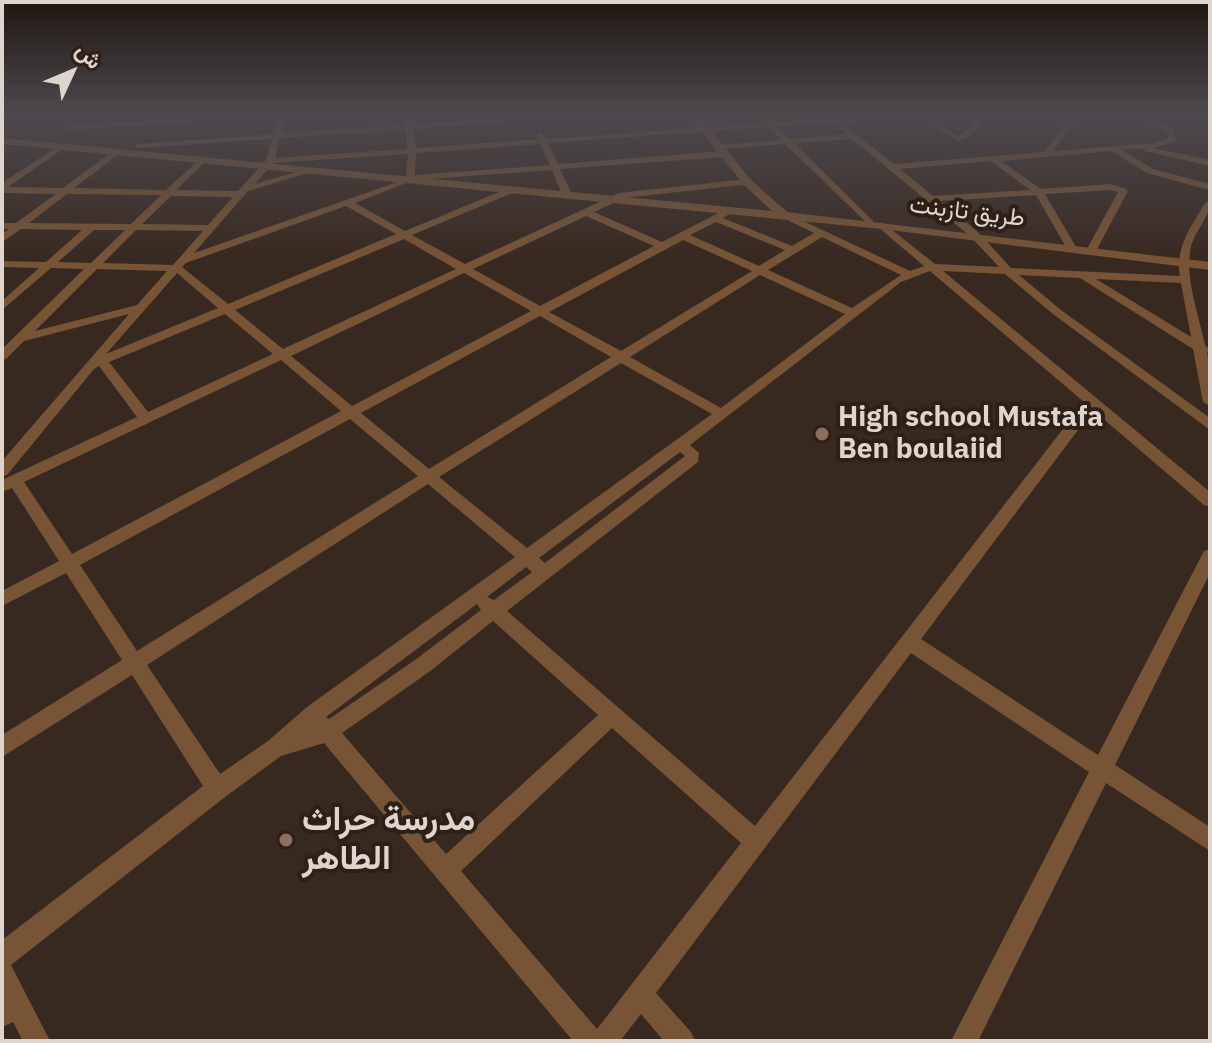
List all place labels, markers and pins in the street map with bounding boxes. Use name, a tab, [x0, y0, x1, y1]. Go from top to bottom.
place label: High school Mustafa Ben boulaiid	[838, 401, 1103, 467]
marker: High school Mustafa Ben boulaiid	[813, 425, 831, 443]
place label: مدرسة حراث الطاهر	[302, 800, 475, 880]
marker: مدرسة حراث الطاهر	[277, 831, 295, 849]

